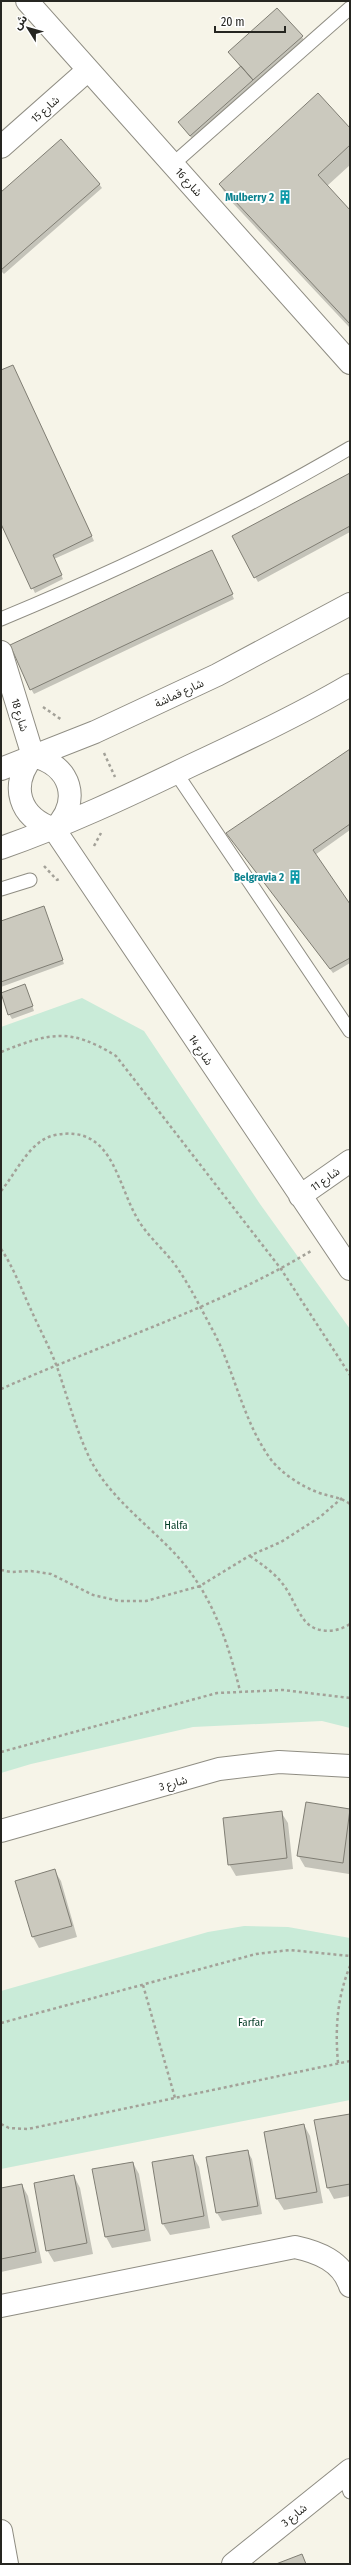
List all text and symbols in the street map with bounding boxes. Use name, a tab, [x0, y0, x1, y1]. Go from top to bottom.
north arrow	[8, 8, 48, 48]
scale bar	[215, 8, 285, 34]
text: ش	[11, 12, 30, 32]
text: 20 m	[221, 15, 245, 29]
street label: شارع 15	[29, 93, 63, 126]
street label: شارع 16	[172, 165, 205, 200]
building icon: Mulberry 2	[277, 189, 293, 205]
place label: Mulberry 2	[225, 191, 274, 204]
street label: شارع قماشة	[153, 676, 206, 711]
street label: شارع 18	[7, 697, 31, 734]
building icon: Belgravia 2	[287, 869, 303, 885]
place label: Belgravia 2	[234, 871, 284, 884]
street label: شارع 14	[185, 1033, 216, 1069]
street label: شارع 11	[308, 1165, 343, 1195]
park label: Halfa	[164, 1519, 188, 1532]
street label: شارع 3	[157, 1773, 189, 1795]
park label: Farfar	[238, 2016, 264, 2029]
street label: شارع 3	[279, 2501, 311, 2530]

